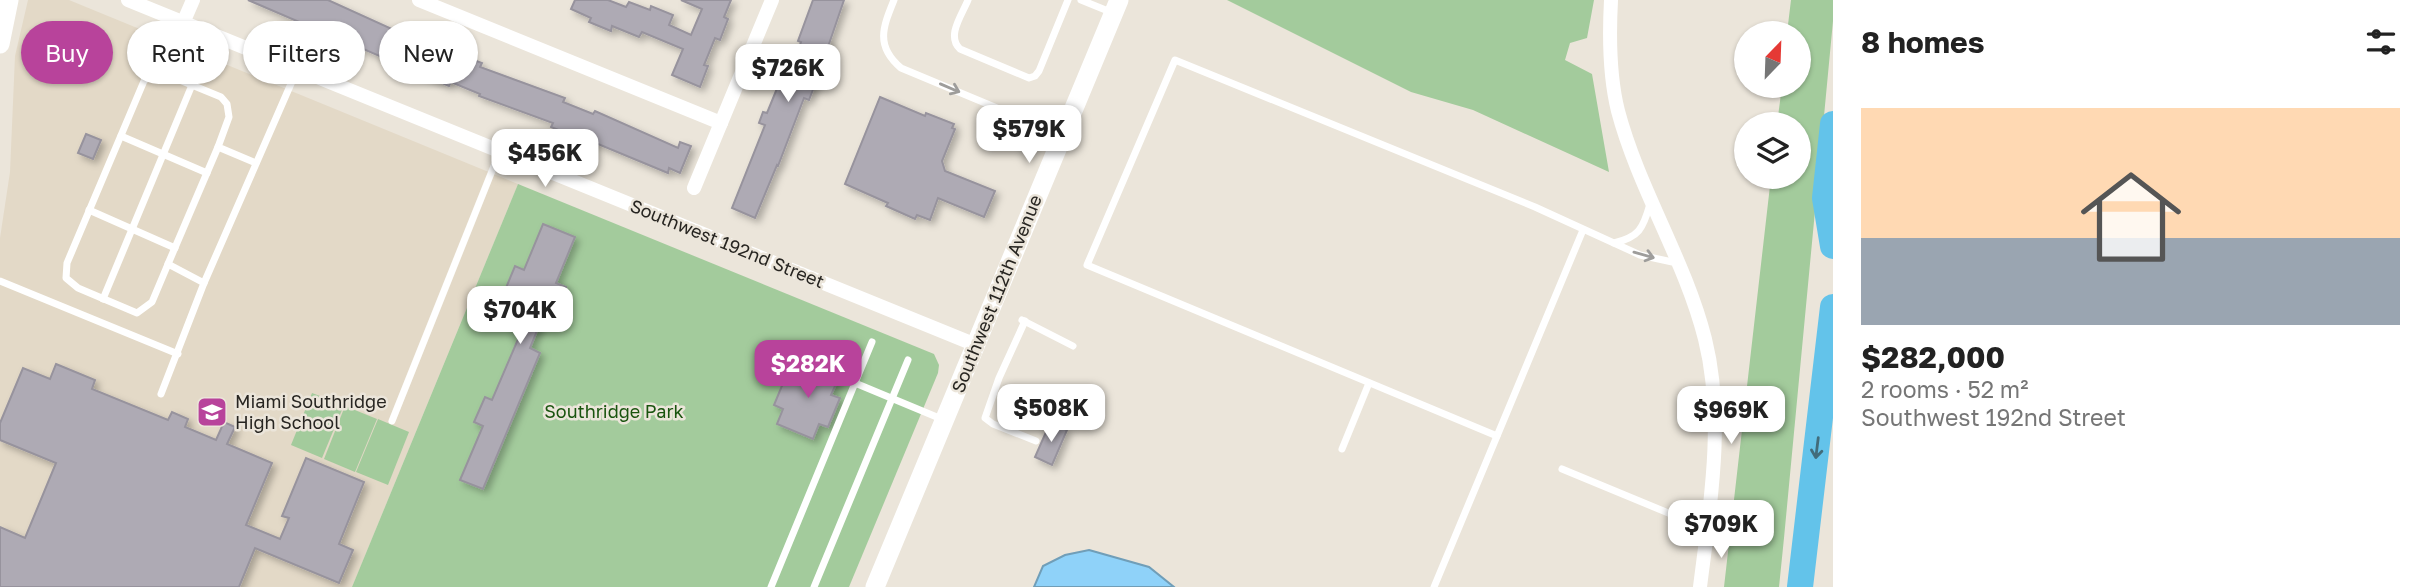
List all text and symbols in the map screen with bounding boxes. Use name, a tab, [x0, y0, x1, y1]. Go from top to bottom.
chip: Buy	[21, 21, 113, 84]
chip: Rent	[127, 21, 229, 84]
chip: Filters	[243, 21, 365, 84]
chip: New	[379, 21, 478, 84]
north arrow	[1734, 21, 1811, 98]
map controls	[1734, 21, 1811, 189]
icon: filters	[2362, 23, 2400, 61]
text: 8 homes	[1861, 24, 1985, 60]
pin: $726K	[739, 44, 837, 104]
text: $726K	[751, 53, 825, 81]
one-way arrow	[938, 83, 960, 96]
pin: $579K	[980, 106, 1078, 165]
button: layers	[1734, 112, 1811, 189]
text: $579K	[992, 114, 1066, 142]
pin: $456K	[496, 130, 594, 189]
text: $456K	[507, 138, 583, 166]
icon: home	[2068, 154, 2194, 280]
street label: Southwest 112th Avenue	[946, 191, 1046, 396]
street label: Southwest 192nd Street	[627, 194, 828, 292]
one-way arrow	[1633, 250, 1655, 263]
pin: $704K	[471, 286, 569, 346]
text: $704K	[483, 295, 557, 323]
text: $282,000	[1861, 339, 2005, 375]
pin: $282K	[759, 340, 857, 400]
text: $282K	[771, 349, 845, 377]
text: 2 rooms · 52 m²	[1861, 375, 2028, 403]
pin: $508K	[1002, 384, 1100, 444]
pin: $969K	[1682, 386, 1780, 446]
place label: Miami Southridge High School	[235, 390, 387, 433]
text: $508K	[1013, 393, 1089, 421]
school or university icon: Miami Southridge High School	[195, 395, 229, 429]
text: $969K	[1693, 395, 1769, 423]
park label: Southridge Park	[544, 400, 684, 422]
text: Southwest 192nd Street	[1861, 403, 2126, 431]
one-way arrow	[1810, 436, 1823, 459]
pin: $709K	[1672, 500, 1770, 560]
text: $709K	[1684, 509, 1758, 537]

